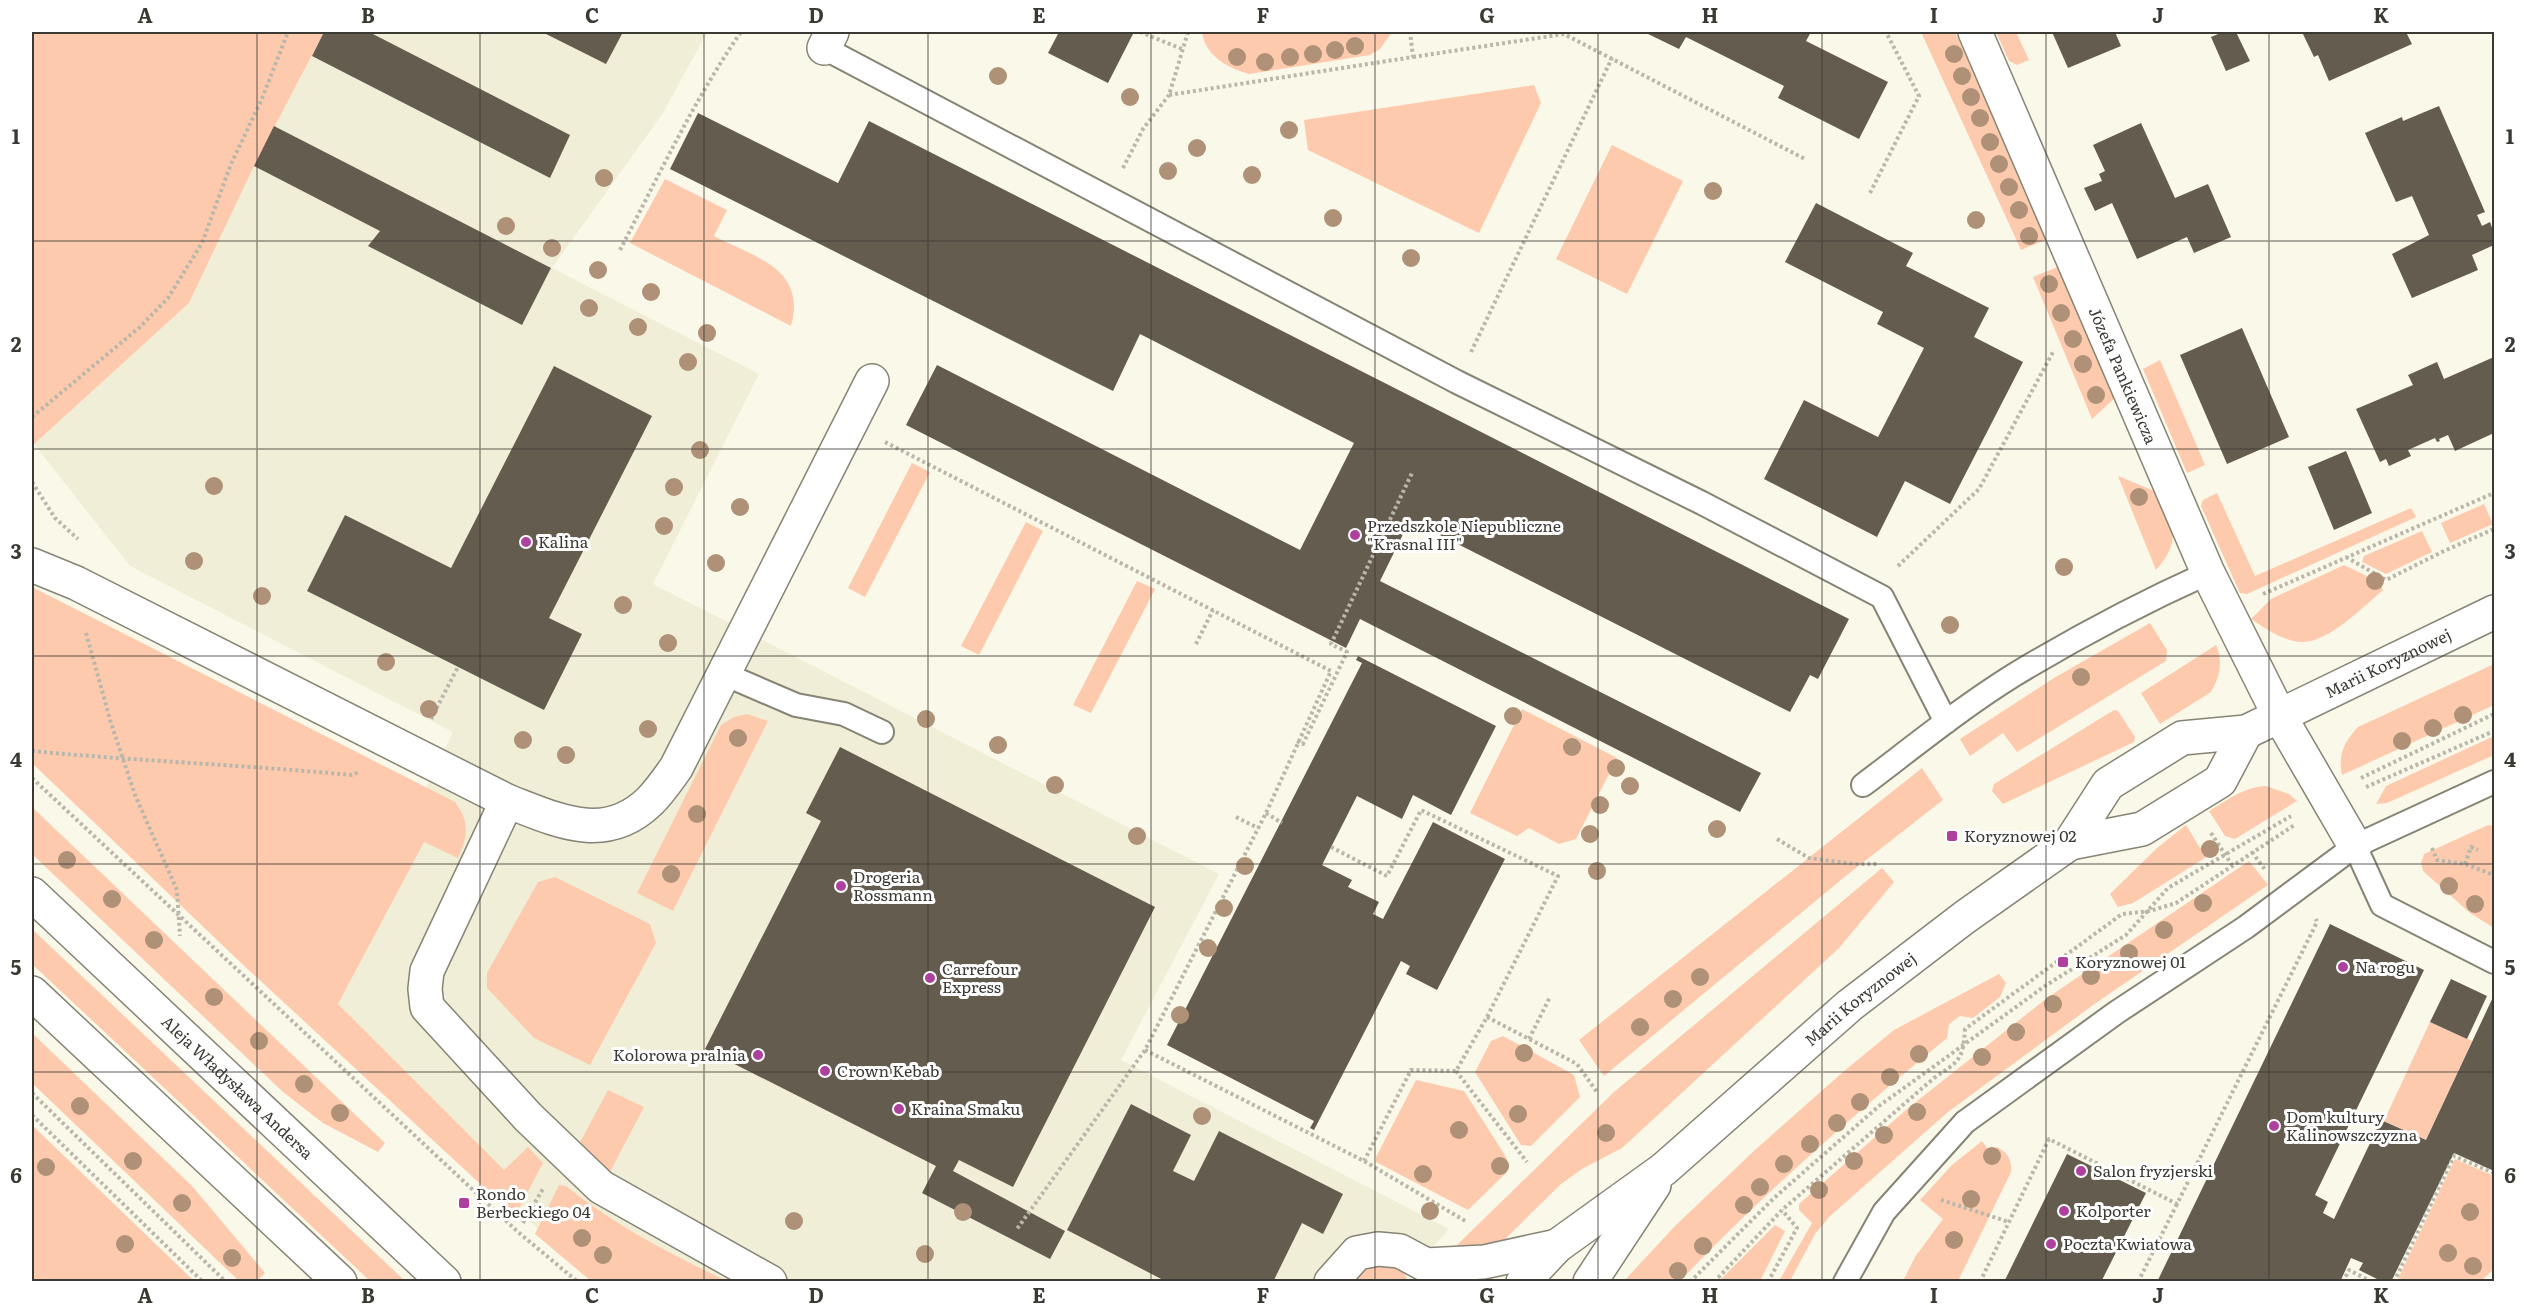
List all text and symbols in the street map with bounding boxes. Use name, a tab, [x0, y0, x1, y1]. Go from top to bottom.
text: A	[137, 0, 153, 29]
text: B	[361, 0, 375, 29]
text: C	[585, 0, 599, 29]
text: D	[808, 0, 824, 29]
text: E	[1032, 0, 1046, 29]
text: F	[1257, 0, 1270, 29]
text: G	[1479, 0, 1495, 29]
text: H	[1702, 0, 1718, 29]
text: I	[1930, 0, 1938, 29]
text: J	[2152, 0, 2164, 29]
text: K	[2373, 0, 2389, 29]
text: 1	[12, 120, 20, 150]
text: 1	[2506, 120, 2514, 150]
street label: Józefa Pankiewicza	[2084, 303, 2164, 448]
text: 2	[11, 328, 22, 358]
text: 2	[2505, 328, 2516, 358]
place label: Przedszkole Niepubliczne "Krasnal III"	[1367, 513, 1561, 555]
marker: Przedszkole Niepubliczne "Krasnal III"	[1348, 528, 1362, 542]
place label: Kalina	[538, 529, 589, 553]
text: 3	[10, 535, 22, 565]
marker: Kalina	[519, 535, 533, 549]
text: 3	[2504, 535, 2516, 565]
street label: Marii Koryznowej	[2320, 622, 2455, 703]
text: 4	[10, 743, 22, 773]
text: 4	[2504, 743, 2516, 773]
place label: Koryznowej 02	[1964, 823, 2076, 847]
marker: Koryznowej 02	[1945, 829, 1959, 843]
place label: Drogeria Rossmann	[853, 864, 933, 906]
marker: Drogeria Rossmann	[834, 879, 848, 893]
street label: Marii Koryznowej	[1799, 946, 1921, 1051]
place label: Koryznowej 01	[2075, 949, 2186, 973]
text: 5	[11, 951, 22, 981]
text: 5	[2505, 951, 2516, 981]
place label: Na rogu	[2355, 954, 2415, 978]
marker: Koryznowej 01	[2056, 955, 2070, 969]
place label: Carrefour Express	[942, 956, 1018, 998]
marker: Na rogu	[2336, 960, 2350, 974]
marker: Carrefour Express	[923, 971, 937, 985]
street label: Aleja Władysława Andersa	[157, 1009, 319, 1164]
place label: Kolorowa pralnia	[613, 1042, 746, 1066]
marker: Kolorowa pralnia	[751, 1048, 765, 1062]
place label: Crown Kebab	[837, 1058, 940, 1082]
marker: Crown Kebab	[818, 1064, 832, 1078]
place label: Kraina Smaku	[911, 1096, 1020, 1120]
marker: Kraina Smaku	[892, 1102, 906, 1116]
place label: Dom kultury Kalinowszczyzna	[2286, 1104, 2418, 1146]
marker: Dom kultury Kalinowszczyzna	[2267, 1119, 2281, 1133]
place label: Salon fryzjerski	[2093, 1158, 2213, 1182]
text: 6	[10, 1159, 22, 1189]
text: 6	[2504, 1159, 2516, 1189]
marker: Salon fryzjerski	[2074, 1164, 2088, 1178]
place label: Rondo Berbeckiego 04	[476, 1181, 591, 1223]
marker: Rondo Berbeckiego 04	[457, 1196, 471, 1210]
place label: Kolporter	[2076, 1198, 2151, 1222]
marker: Kolporter	[2057, 1204, 2071, 1218]
place label: Poczta Kwiatowa	[2063, 1231, 2192, 1255]
marker: Poczta Kwiatowa	[2044, 1237, 2058, 1251]
text: A	[137, 1279, 153, 1309]
text: B	[361, 1279, 375, 1309]
text: C	[585, 1279, 599, 1309]
text: D	[808, 1279, 824, 1309]
text: E	[1032, 1279, 1046, 1309]
text: F	[1257, 1279, 1270, 1309]
text: G	[1479, 1279, 1495, 1309]
text: H	[1702, 1279, 1718, 1309]
text: I	[1930, 1279, 1938, 1309]
text: J	[2152, 1279, 2164, 1309]
text: K	[2373, 1279, 2389, 1309]

